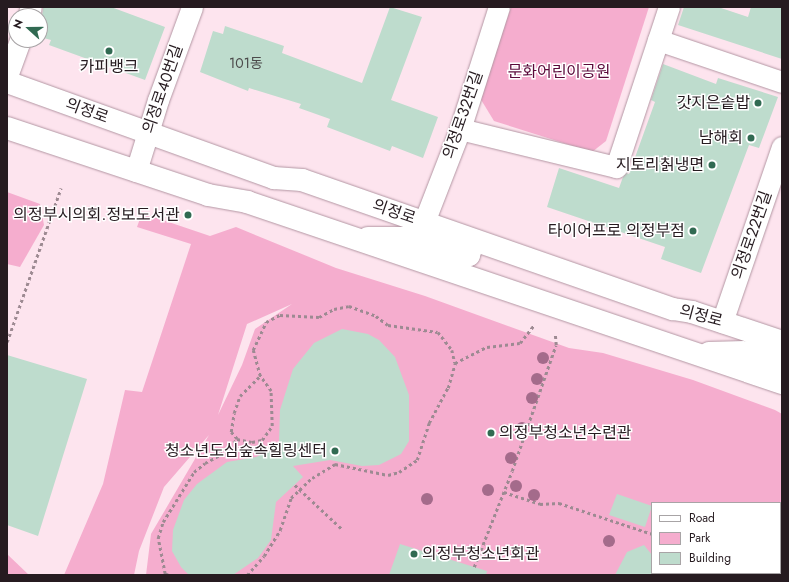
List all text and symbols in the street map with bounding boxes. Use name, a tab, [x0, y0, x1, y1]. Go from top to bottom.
north arrow	[8, 8, 48, 48]
text: N	[9, 17, 27, 31]
street label: 의정로40번길	[139, 42, 187, 136]
marker: 카피뱅크	[104, 46, 114, 56]
house number: 101동	[229, 55, 263, 71]
place label: 카피뱅크	[80, 57, 138, 77]
park label: 문화어린이공원	[507, 62, 611, 82]
street label: 의정로32번길	[439, 69, 487, 161]
place label: 갓지은솥밥	[676, 93, 750, 113]
street label: 의정로	[63, 94, 111, 128]
marker: 갓지은솥밥	[753, 98, 763, 108]
place label: 남해회	[699, 128, 743, 148]
marker: 남해회	[746, 133, 756, 143]
place label: 지토리칡냉면	[616, 155, 704, 175]
marker: 지토리칡냉면	[707, 160, 717, 170]
street label: 의정로22번길	[728, 188, 776, 282]
street label: 의정로	[370, 196, 418, 228]
place label: 의정부시의회.정보도서관	[13, 205, 180, 225]
marker: 의정부시의회.정보도서관	[183, 210, 193, 220]
place label: 타이어프로 의정부점	[548, 221, 685, 241]
marker: 타이어프로 의정부점	[688, 226, 698, 236]
street label: 의정로	[677, 301, 725, 331]
place label: 의정부청소년수련관	[499, 423, 631, 443]
marker: 의정부청소년수련관	[486, 428, 496, 438]
place label: 청소년도심숲속힐링센터	[165, 441, 327, 461]
marker: 청소년도심숲속힐링센터	[330, 446, 340, 456]
legend	[651, 502, 781, 574]
text: Road	[689, 509, 715, 527]
text: Park	[689, 529, 710, 547]
place label: 의정부청소년회관	[422, 544, 540, 564]
marker: 의정부청소년회관	[409, 549, 419, 559]
text: Building	[689, 549, 731, 567]

